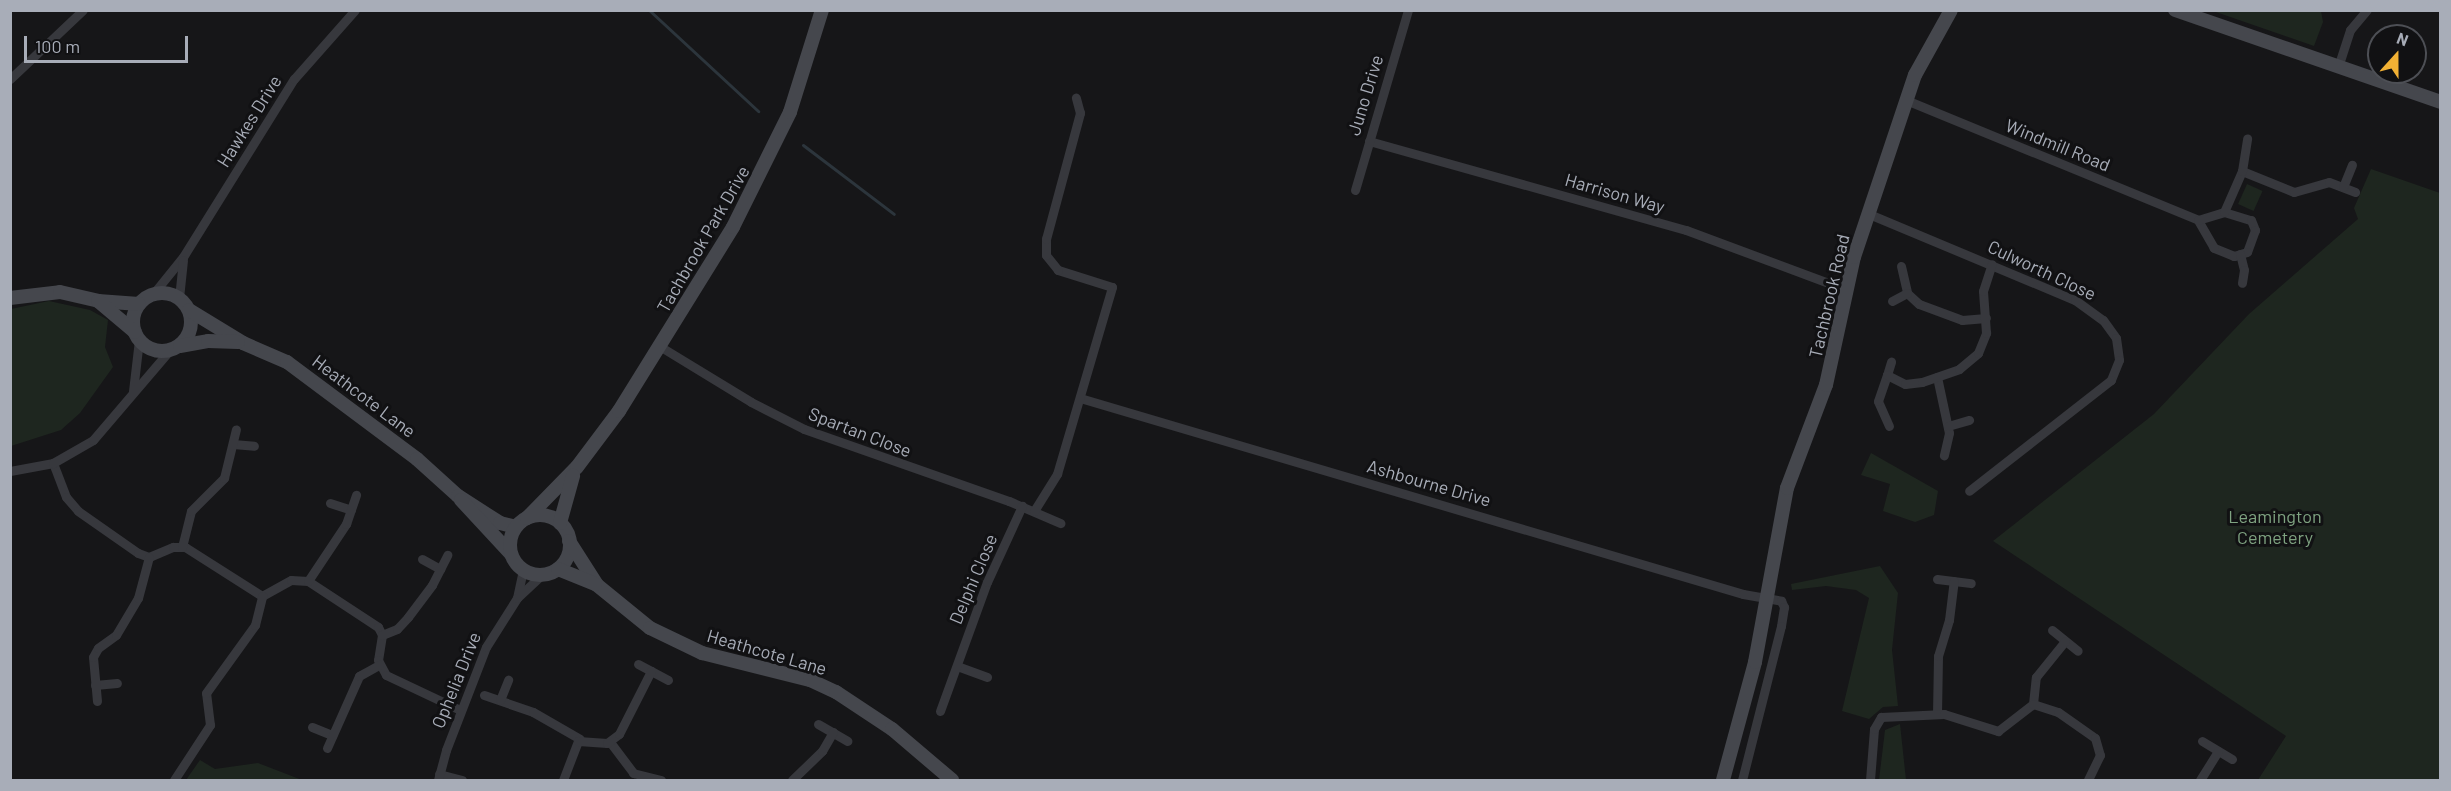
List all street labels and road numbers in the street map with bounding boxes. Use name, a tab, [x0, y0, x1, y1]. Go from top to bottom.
street label: Juno Drive	[1343, 52, 1387, 138]
street label: Hawkes Drive	[212, 71, 286, 171]
street label: Windmill Road	[2003, 114, 2113, 176]
street label: Tachbrook Park Drive	[652, 162, 754, 316]
street label: Harrison Way	[1563, 168, 1667, 218]
street label: Tachbrook Road	[1804, 232, 1854, 360]
street label: Culworth Close	[1984, 235, 2100, 305]
street label: Heathcote Lane	[308, 350, 420, 442]
street label: Spartan Close	[805, 402, 915, 462]
street label: Ashbourne Drive	[1365, 455, 1493, 511]
street label: Delphi Close	[944, 531, 1002, 627]
street label: Heathcote Lane	[705, 625, 829, 679]
street label: Ophelia Drive	[427, 629, 485, 731]

